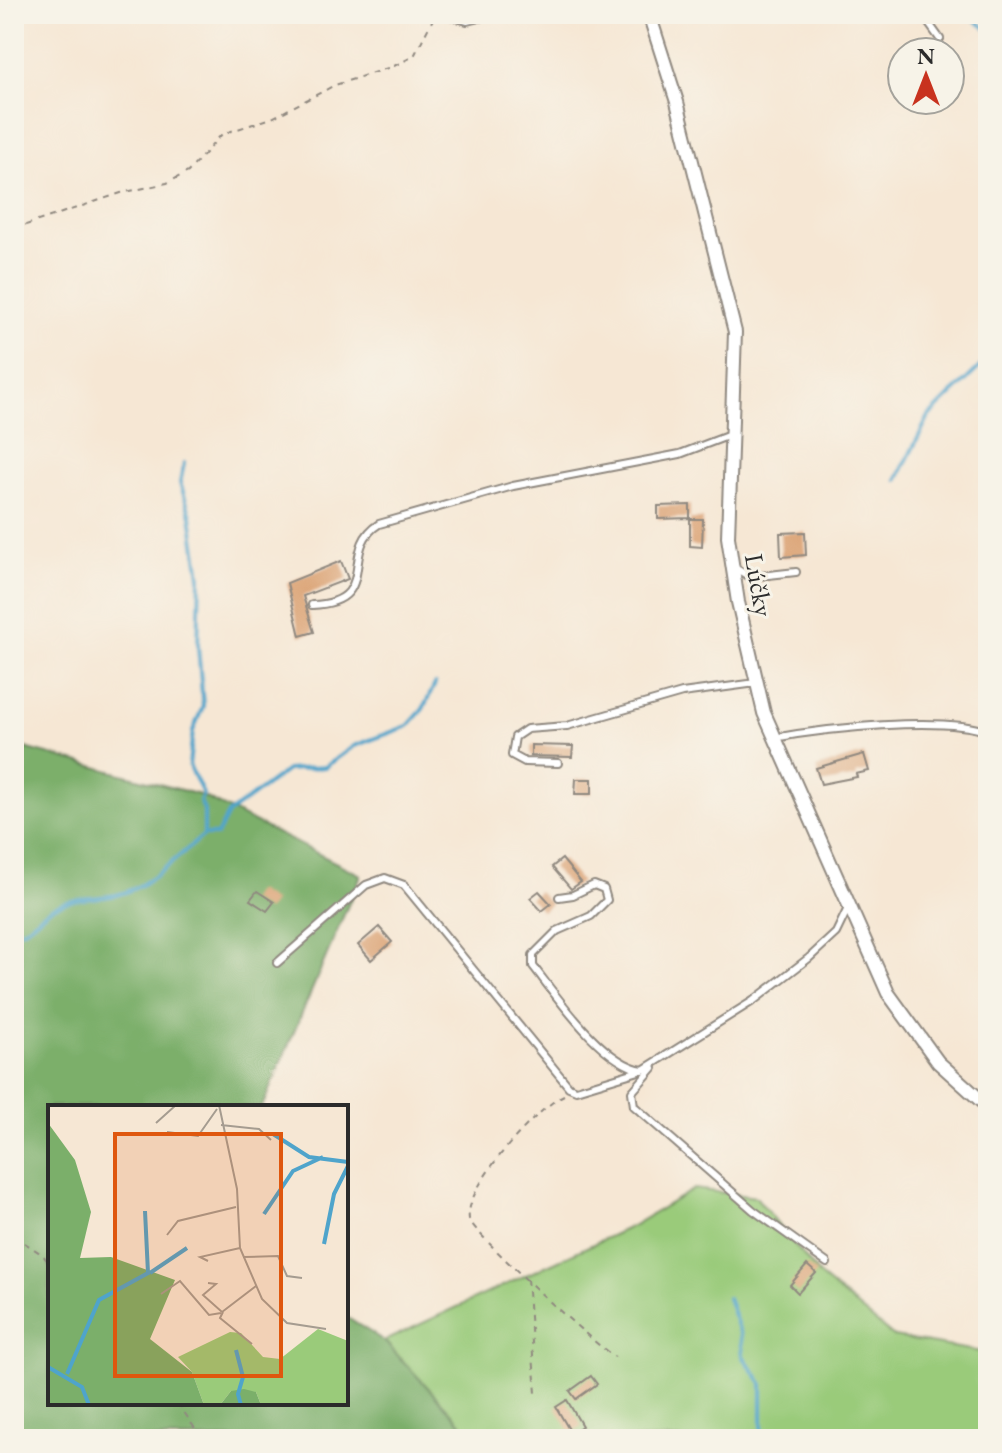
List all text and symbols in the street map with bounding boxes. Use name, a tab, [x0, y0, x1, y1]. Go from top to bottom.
north arrow	[886, 36, 966, 116]
text: N	[917, 42, 935, 71]
street label: Lúčky	[737, 551, 781, 620]
inset map	[48, 1105, 348, 1405]

